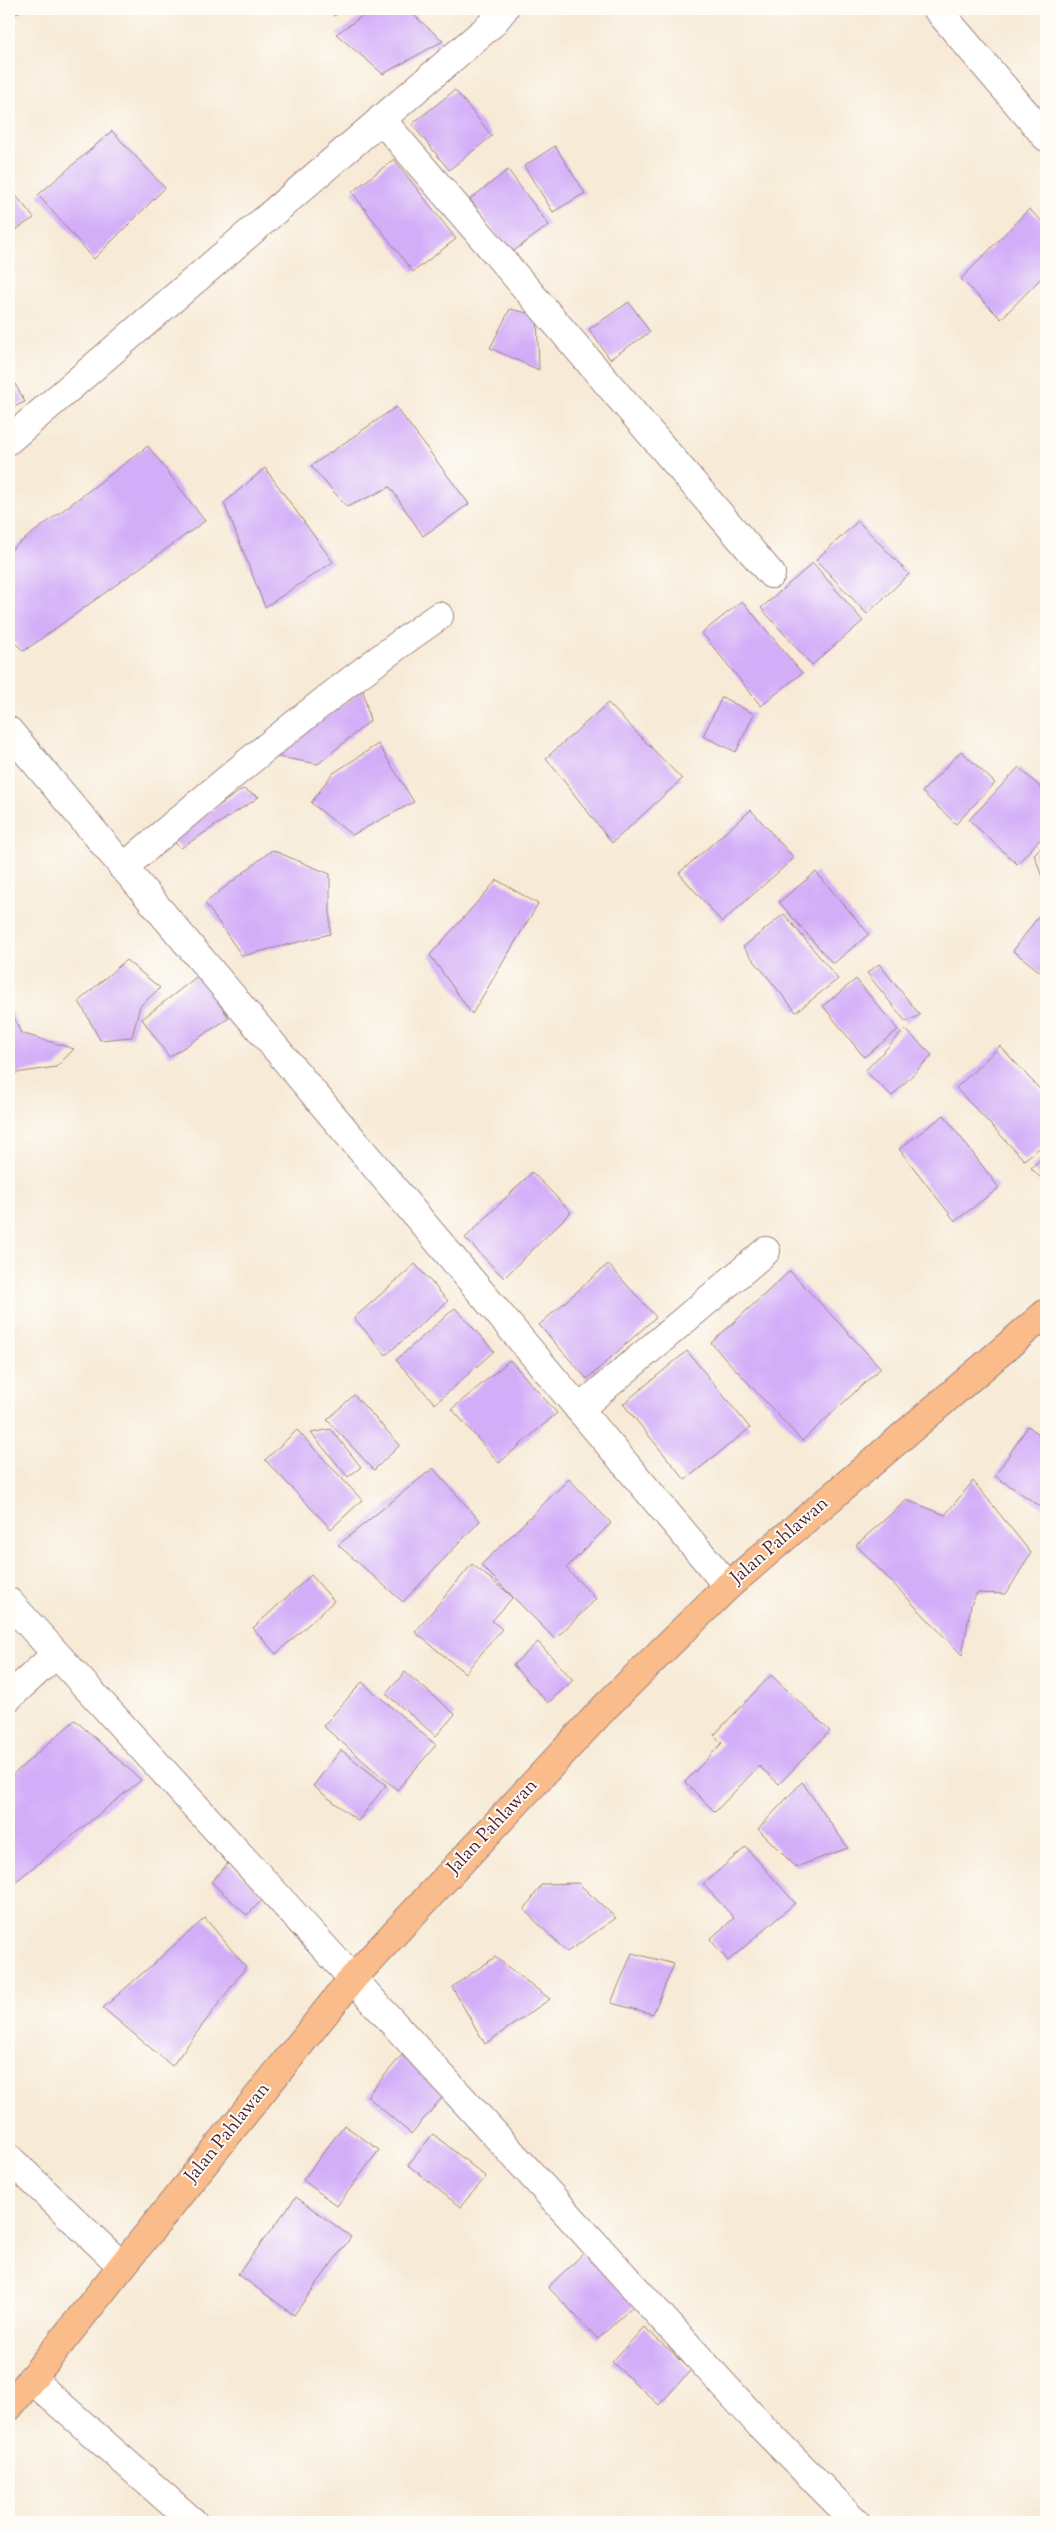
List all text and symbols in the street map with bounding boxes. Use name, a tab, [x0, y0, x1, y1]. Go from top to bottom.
street label: Jalan Pahlawan	[724, 1491, 835, 1592]
street label: Jalan Pahlawan	[441, 1773, 544, 1882]
street label: Jalan Pahlawan	[179, 2077, 277, 2190]

